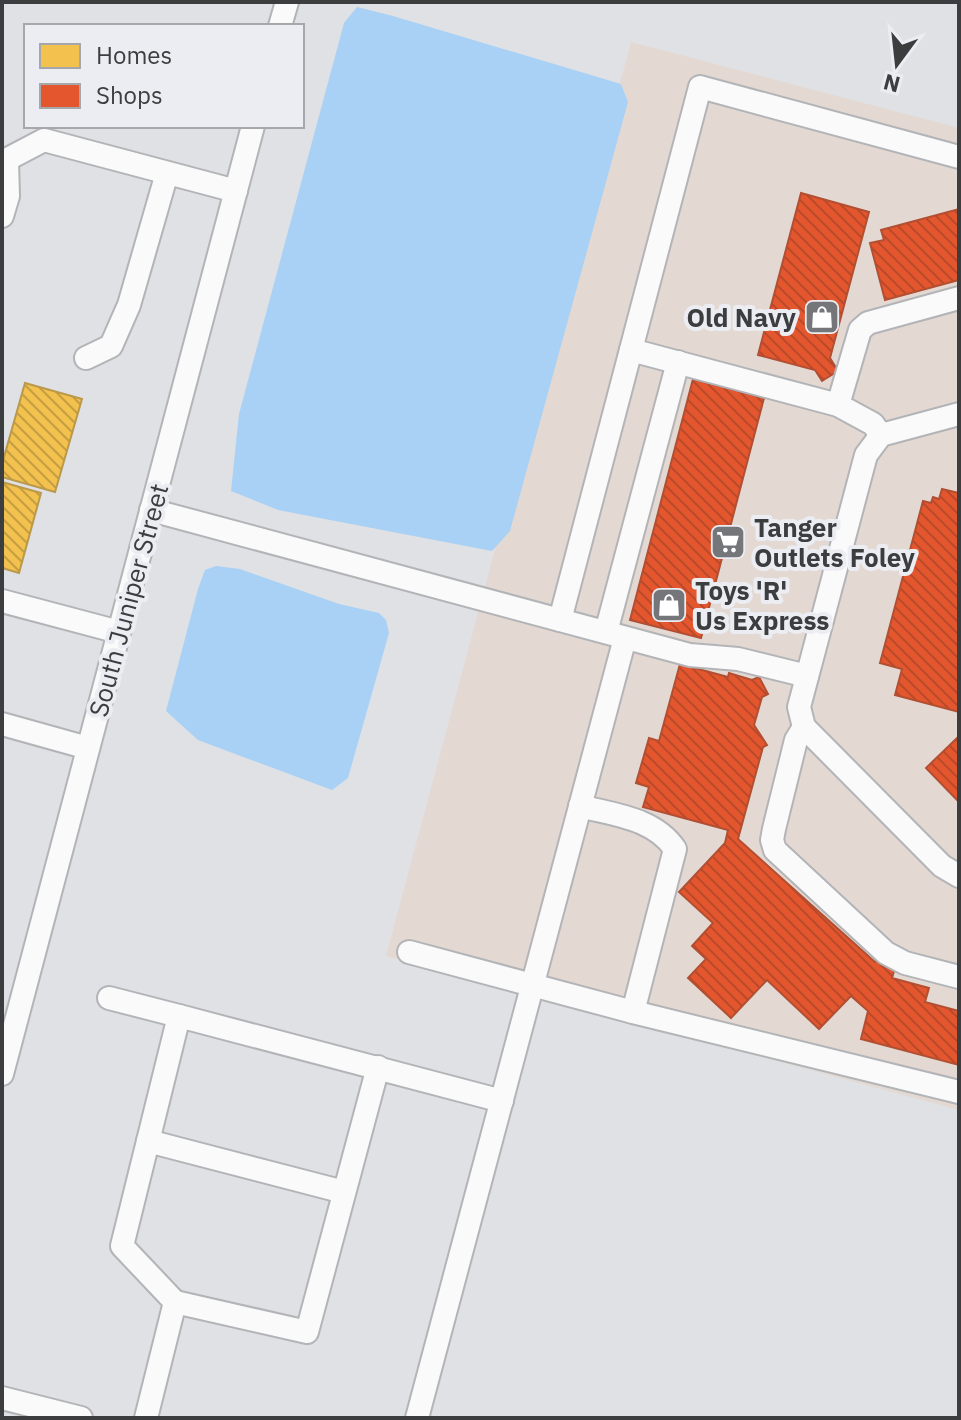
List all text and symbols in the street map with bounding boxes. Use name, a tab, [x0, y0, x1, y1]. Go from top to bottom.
legend	[24, 24, 304, 128]
north arrow	[857, 24, 937, 104]
text: Homes	[96, 39, 172, 71]
text: N	[880, 68, 903, 100]
text: Shops	[96, 79, 163, 111]
shop icon: Old Navy	[803, 298, 841, 336]
place label: Old Navy	[686, 300, 796, 334]
street label: South Juniper Street	[81, 480, 175, 720]
place label: Tanger Outlets Foley	[754, 510, 915, 574]
supermarket icon: Tanger Outlets Foley	[709, 523, 747, 561]
place label: Toys 'R' Us Express	[695, 573, 829, 637]
shop icon: Toys 'R' Us Express	[650, 586, 688, 624]

